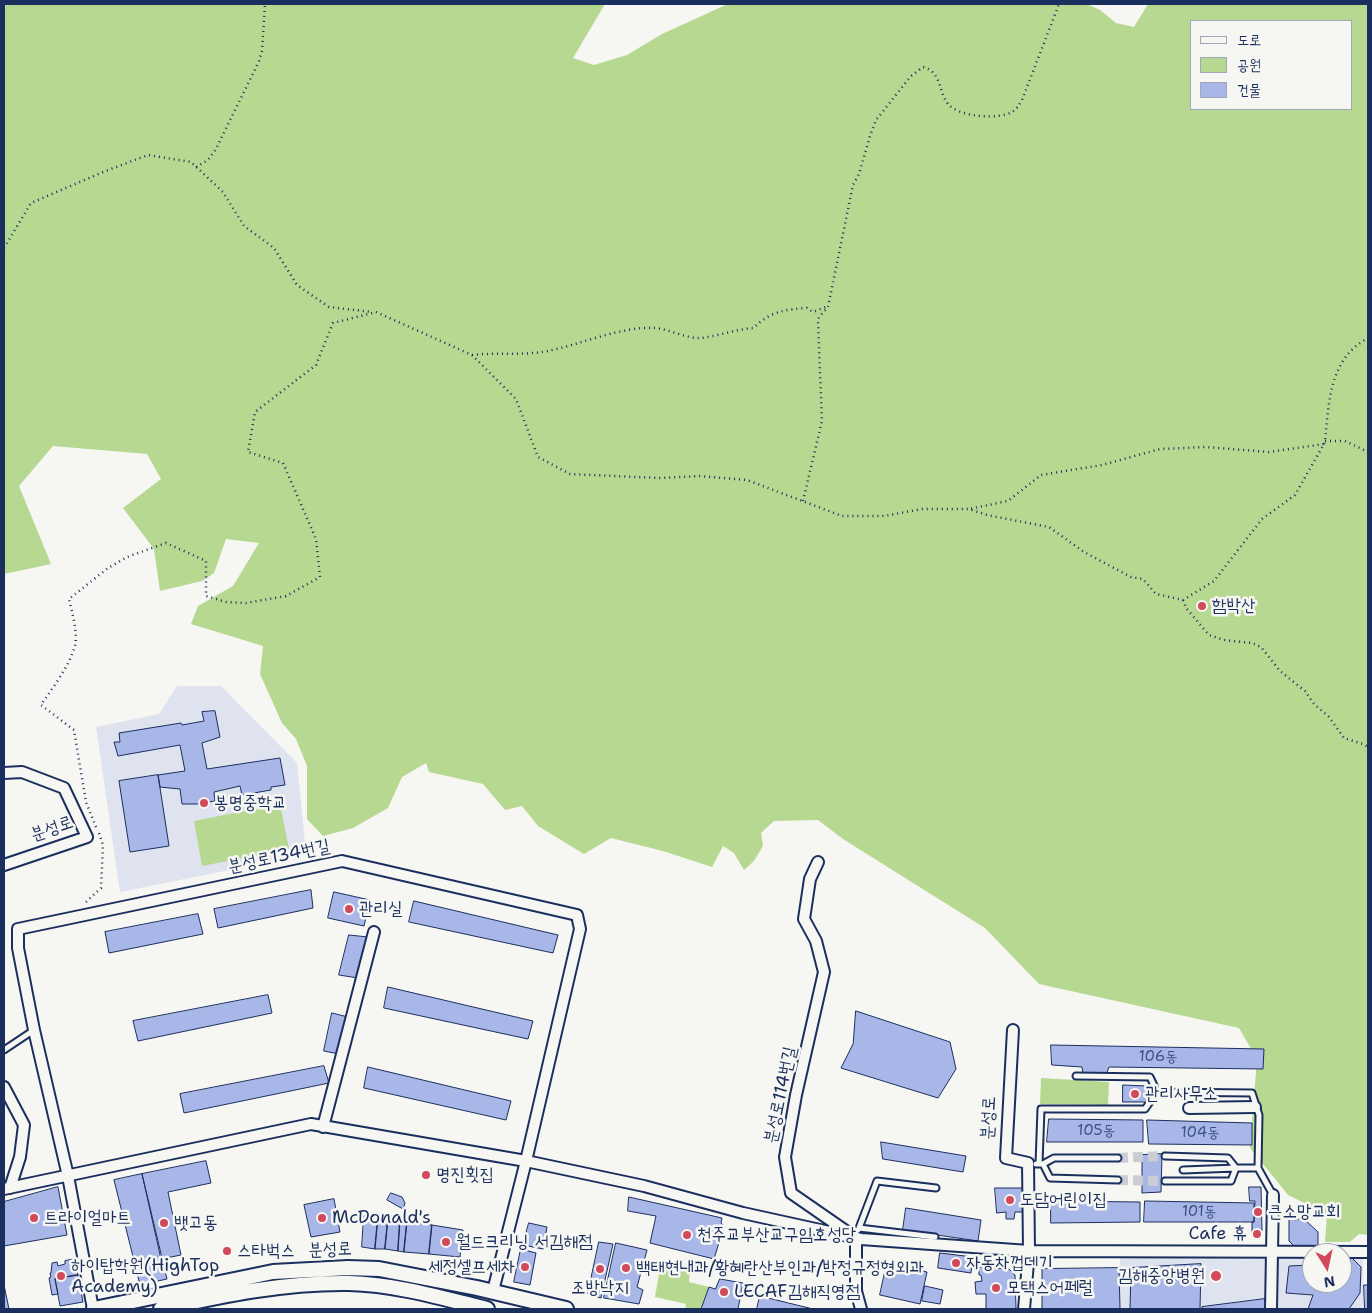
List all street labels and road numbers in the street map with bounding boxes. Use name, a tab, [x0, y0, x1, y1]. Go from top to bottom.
street label: 분성로	[28, 812, 76, 846]
street label: 분성로134번길	[226, 836, 332, 878]
street label: 분성로114번길	[760, 1045, 802, 1145]
street label: 분성로	[977, 1096, 1001, 1140]
street label: 분성로	[308, 1238, 352, 1262]

